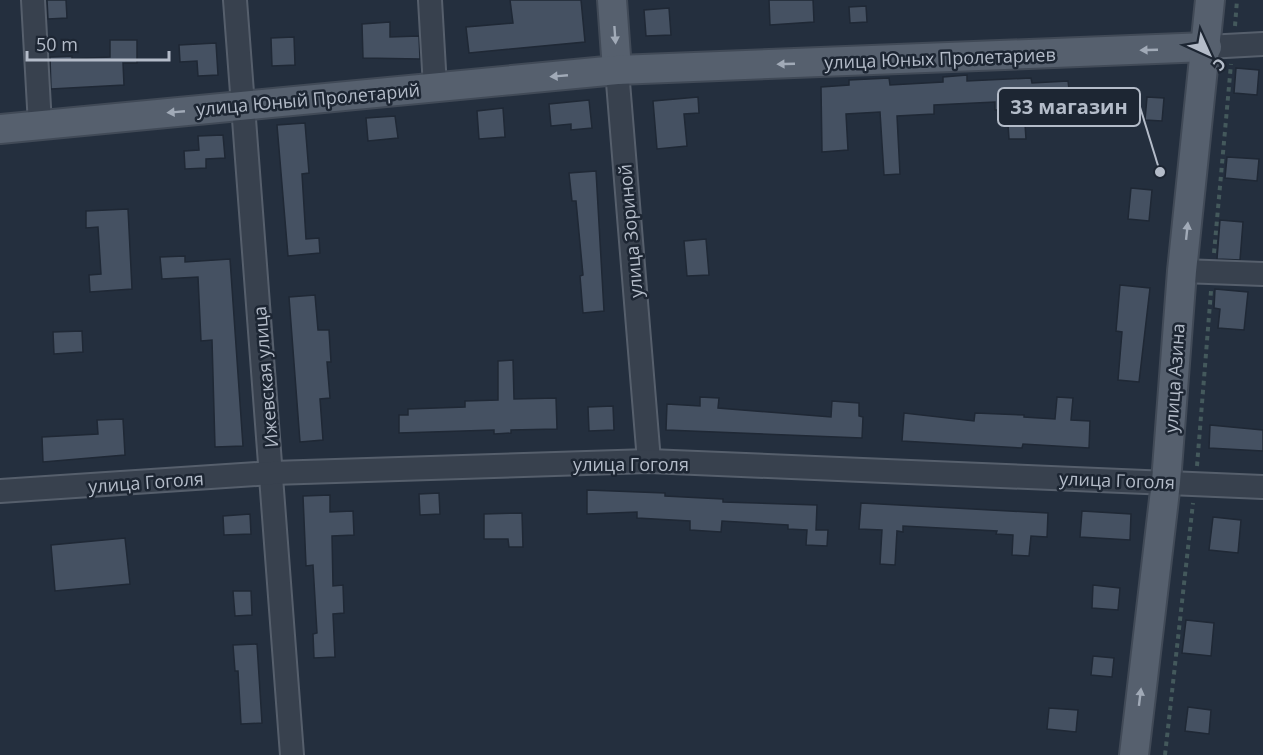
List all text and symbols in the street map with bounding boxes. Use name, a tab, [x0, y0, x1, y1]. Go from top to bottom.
scale bar	[27, 24, 170, 62]
north arrow	[1179, 24, 1239, 84]
one-way arrow	[610, 26, 619, 45]
text: 50 m	[36, 32, 78, 56]
street label: улица Юных Пролетариев	[824, 42, 1056, 74]
one-way arrow	[1139, 45, 1158, 54]
text: С	[1208, 53, 1231, 76]
one-way arrow	[776, 59, 795, 68]
one-way arrow	[549, 71, 568, 81]
street label: улица Юный Пролетарий	[195, 77, 421, 121]
callout: 33 магазин	[998, 88, 1140, 126]
text: 33 магазин	[1010, 93, 1128, 120]
one-way arrow	[167, 107, 186, 117]
street label: улица Зориной	[612, 163, 648, 299]
one-way arrow	[1182, 222, 1191, 241]
street label: Ижевская улица	[247, 305, 283, 449]
street label: улица Азина	[1158, 322, 1190, 434]
street label: улица Гоголя	[573, 452, 689, 476]
street label: улица Гоголя	[87, 466, 205, 498]
street label: улица Гоголя	[1059, 466, 1175, 494]
one-way arrow	[1136, 687, 1145, 706]

